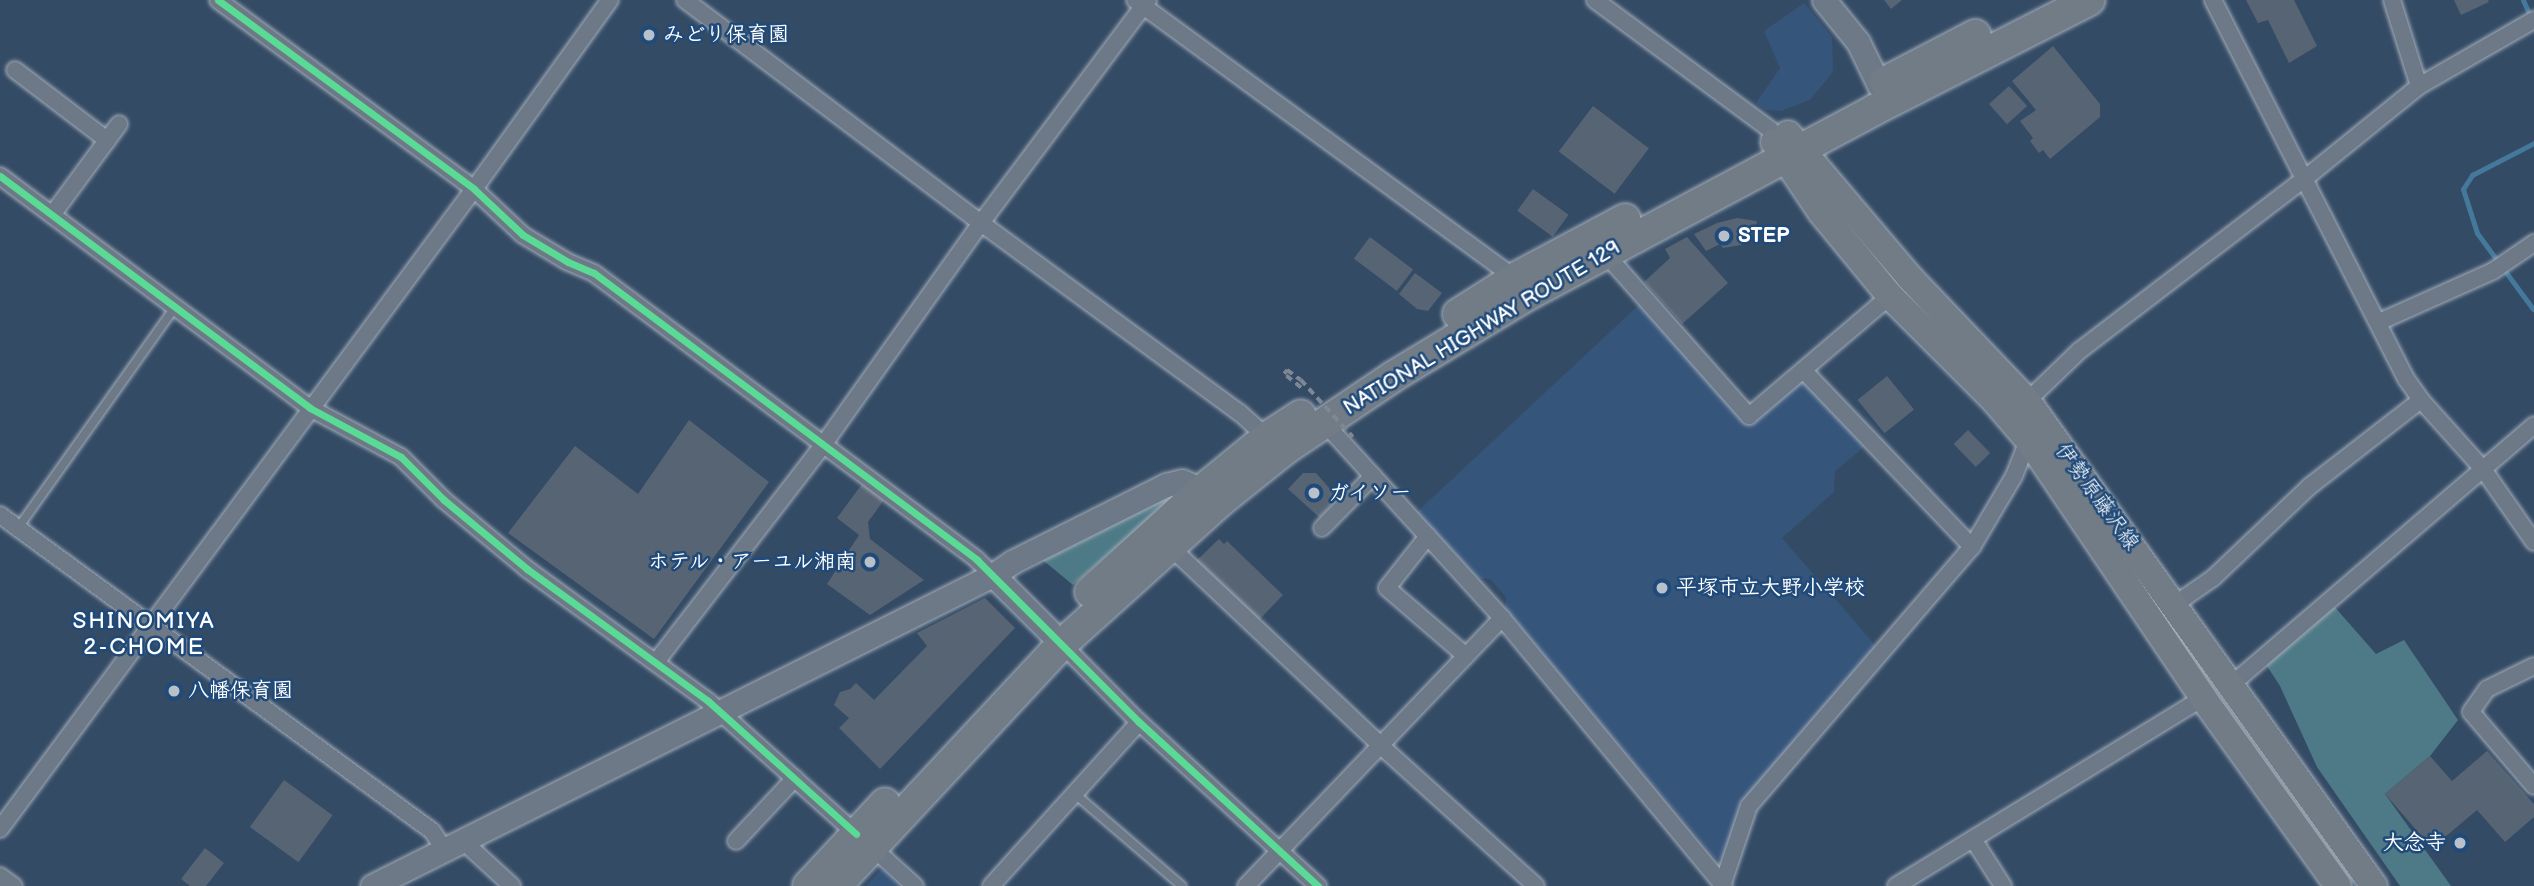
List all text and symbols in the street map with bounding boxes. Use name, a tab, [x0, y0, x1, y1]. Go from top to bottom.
place label: みどり保育園	[663, 22, 789, 48]
marker: みどり保育園	[641, 27, 657, 43]
place label: STEP	[1738, 223, 1789, 249]
marker: STEP	[1716, 228, 1732, 244]
street label: NATIONAL HIGHWAY ROUTE 129	[1339, 235, 1625, 421]
street label: 伊勢原藤沢線	[2050, 439, 2144, 555]
place label: ガイソー	[1328, 480, 1412, 506]
marker: ガイソー	[1306, 485, 1322, 501]
place label: ホテル・アーユル湘南	[647, 549, 856, 575]
marker: ホテル・アーユル湘南	[862, 554, 878, 570]
place label: 平塚市立大野小学校	[1676, 575, 1865, 601]
marker: 平塚市立大野小学校	[1654, 580, 1670, 596]
district label: SHINOMIYA 2-CHOME	[74, 607, 214, 661]
place label: 八幡保育園	[188, 678, 293, 704]
marker: 八幡保育園	[166, 683, 182, 699]
place label: 大念寺	[2383, 830, 2446, 856]
marker: 大念寺	[2452, 835, 2468, 851]

